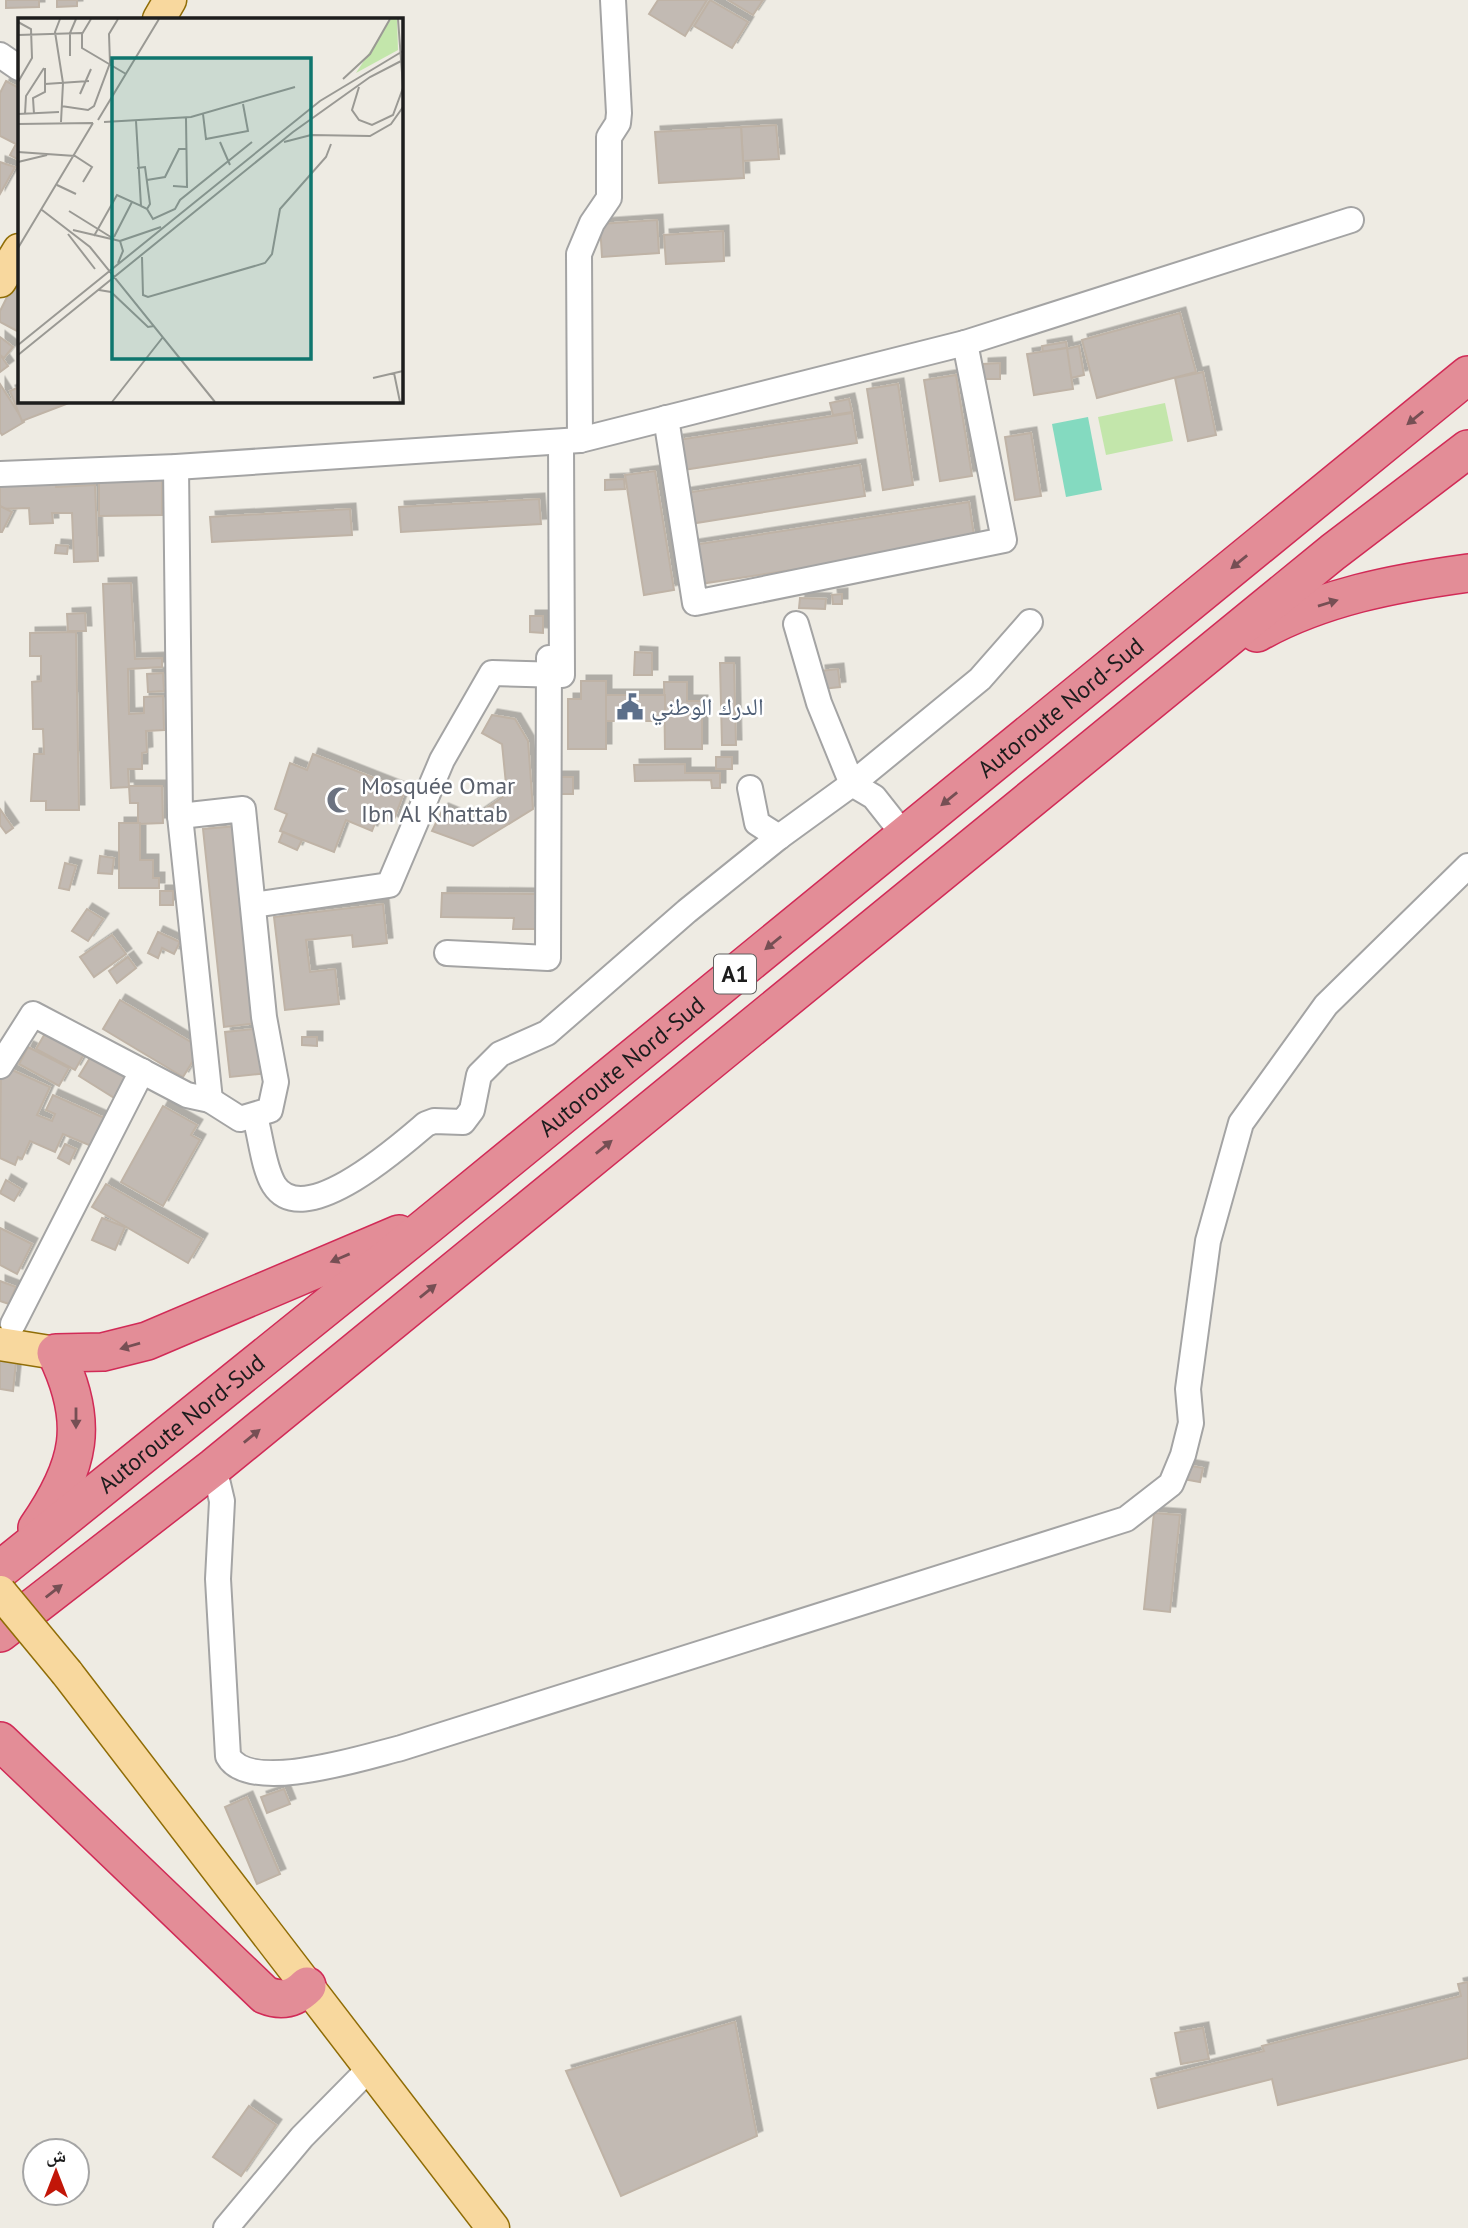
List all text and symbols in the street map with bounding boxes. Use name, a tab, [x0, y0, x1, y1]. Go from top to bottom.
inset map	[18, 18, 402, 402]
one-way arrow	[1407, 410, 1424, 425]
one-way arrow	[1230, 554, 1248, 569]
one-way arrow	[1318, 597, 1339, 607]
street label: Autoroute Nord-Sud	[971, 630, 1150, 785]
place label: الدرك الوطني	[651, 691, 764, 726]
public building icon: الدرك الوطني	[615, 692, 645, 722]
place label: Mosquée Omar Ibn Al Khattab	[361, 770, 515, 829]
mosque icon: Mosquée Omar Ibn Al Khattab	[325, 785, 355, 815]
one-way arrow	[940, 791, 958, 806]
one-way arrow	[764, 935, 781, 950]
road number: A1	[714, 954, 756, 993]
street label: Autoroute Nord-Sud	[532, 989, 711, 1143]
one-way arrow	[595, 1140, 613, 1155]
one-way arrow	[330, 1253, 351, 1264]
one-way arrow	[419, 1284, 437, 1299]
one-way arrow	[120, 1341, 141, 1351]
street label: Autoroute Nord-Sud	[91, 1347, 271, 1500]
one-way arrow	[70, 1407, 82, 1429]
one-way arrow	[242, 1428, 260, 1443]
one-way arrow	[45, 1585, 63, 1599]
north arrow	[21, 2137, 91, 2207]
text: ش	[46, 2143, 66, 2167]

